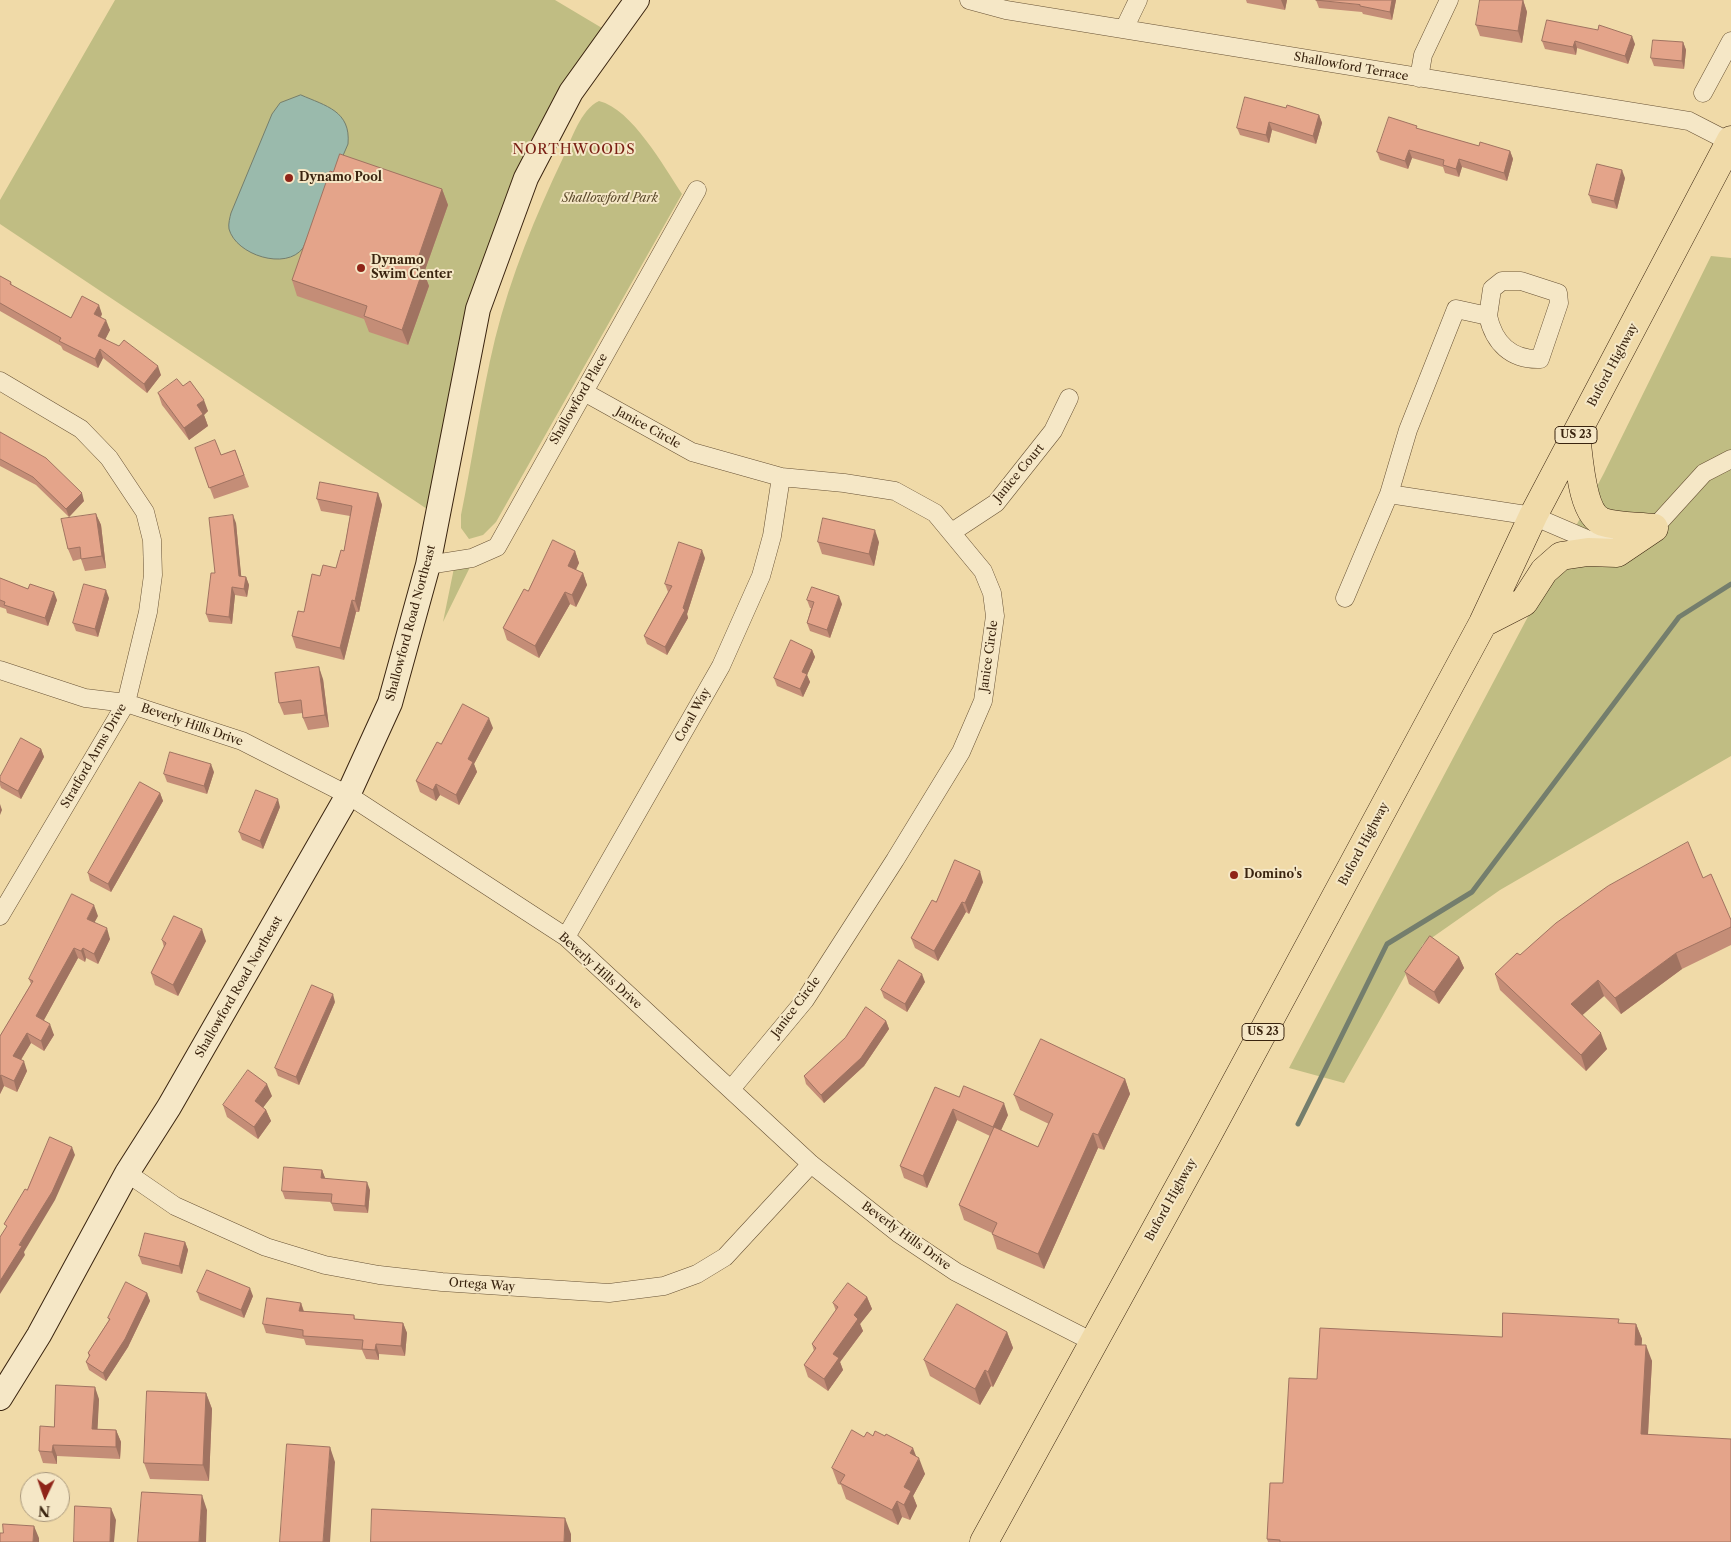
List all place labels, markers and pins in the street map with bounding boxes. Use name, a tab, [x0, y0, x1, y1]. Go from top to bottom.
place label: Dynamo Pool	[299, 171, 382, 185]
marker: Dynamo Pool	[283, 172, 295, 184]
place label: Dynamo Swim Center	[371, 254, 452, 282]
marker: Dynamo Swim Center	[355, 262, 367, 274]
place label: Domino's	[1244, 868, 1302, 882]
marker: Domino's	[1228, 869, 1240, 881]

